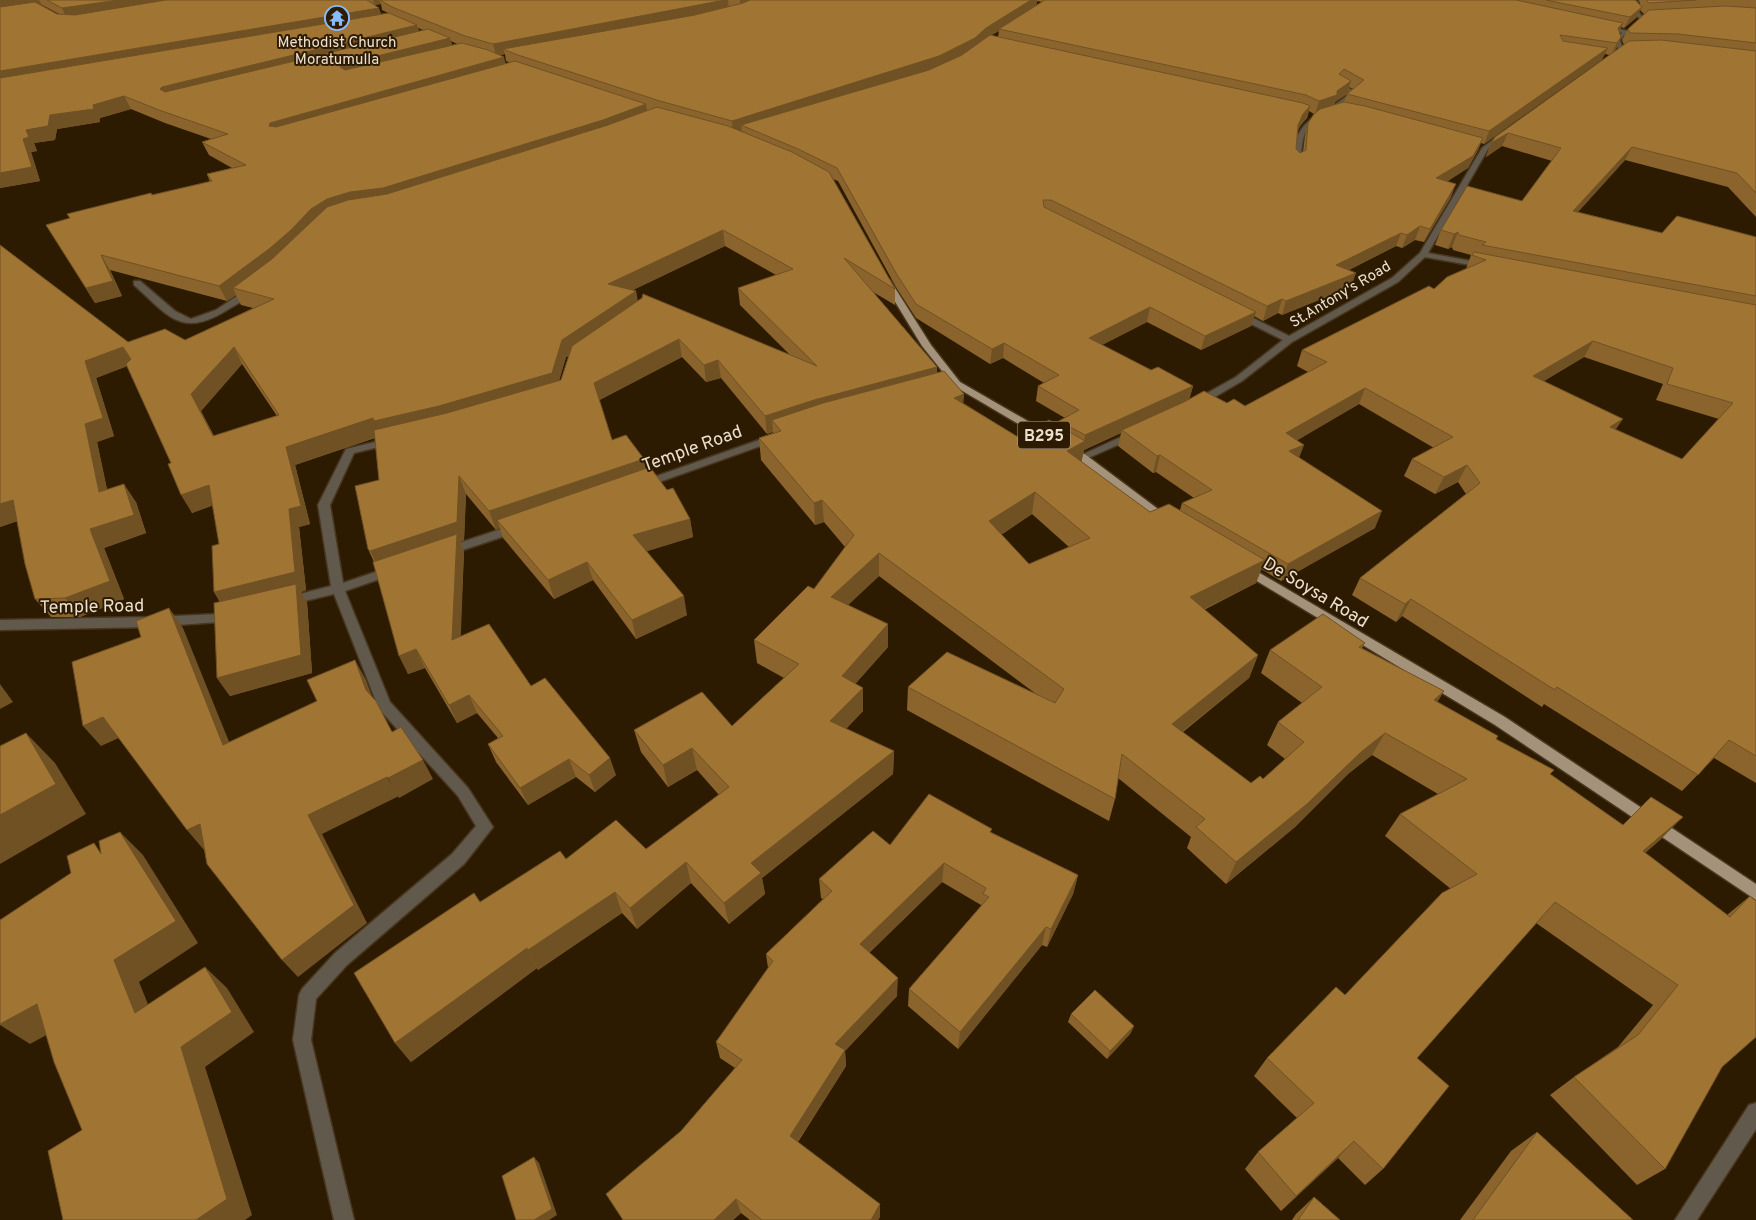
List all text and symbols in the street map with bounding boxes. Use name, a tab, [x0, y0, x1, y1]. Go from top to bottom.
temple icon: Methodist Church Moratumulla	[324, 5, 350, 31]
place label: Methodist Church Moratumulla	[277, 34, 397, 70]
street label: St.Antony's Road	[1287, 258, 1395, 333]
street label: Temple Road	[639, 421, 746, 478]
road number: B295	[1018, 422, 1070, 448]
street label: De Soysa Road	[1258, 553, 1372, 634]
street label: Temple Road	[39, 595, 145, 620]

